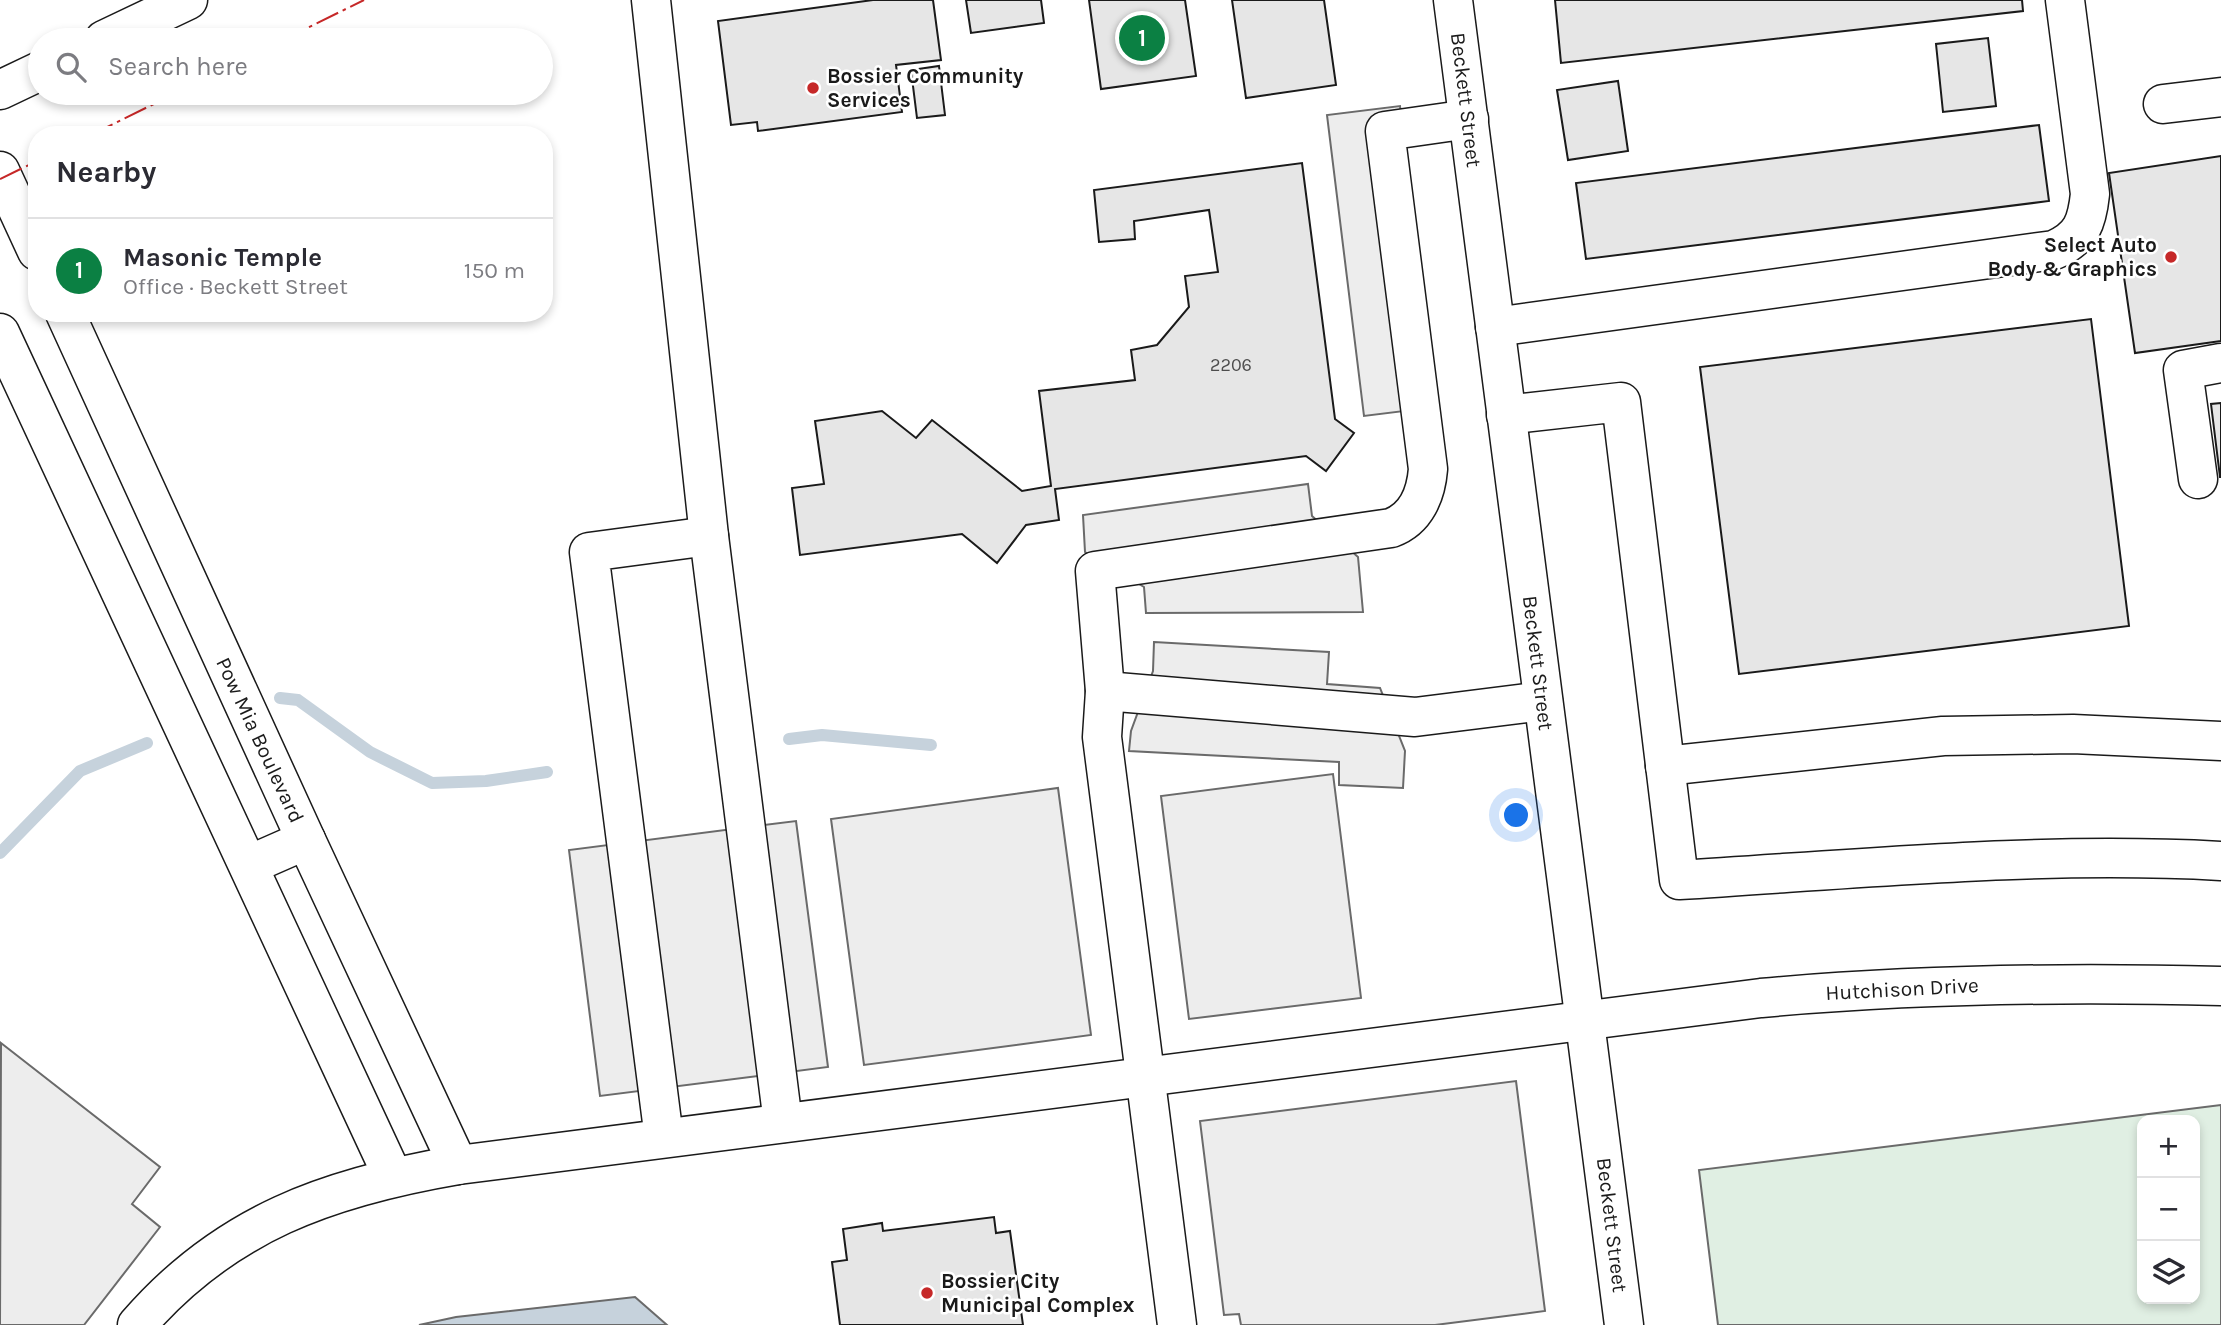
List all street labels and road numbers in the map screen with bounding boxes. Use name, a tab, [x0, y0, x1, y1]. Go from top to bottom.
street label: Beckett Street	[1446, 31, 1486, 169]
street label: Beckett Street	[1518, 594, 1558, 732]
street label: Pow Mia Boulevard	[211, 653, 309, 827]
street label: Hutchison Drive	[1825, 973, 1979, 1005]
street label: Beckett Street	[1592, 1156, 1632, 1294]

